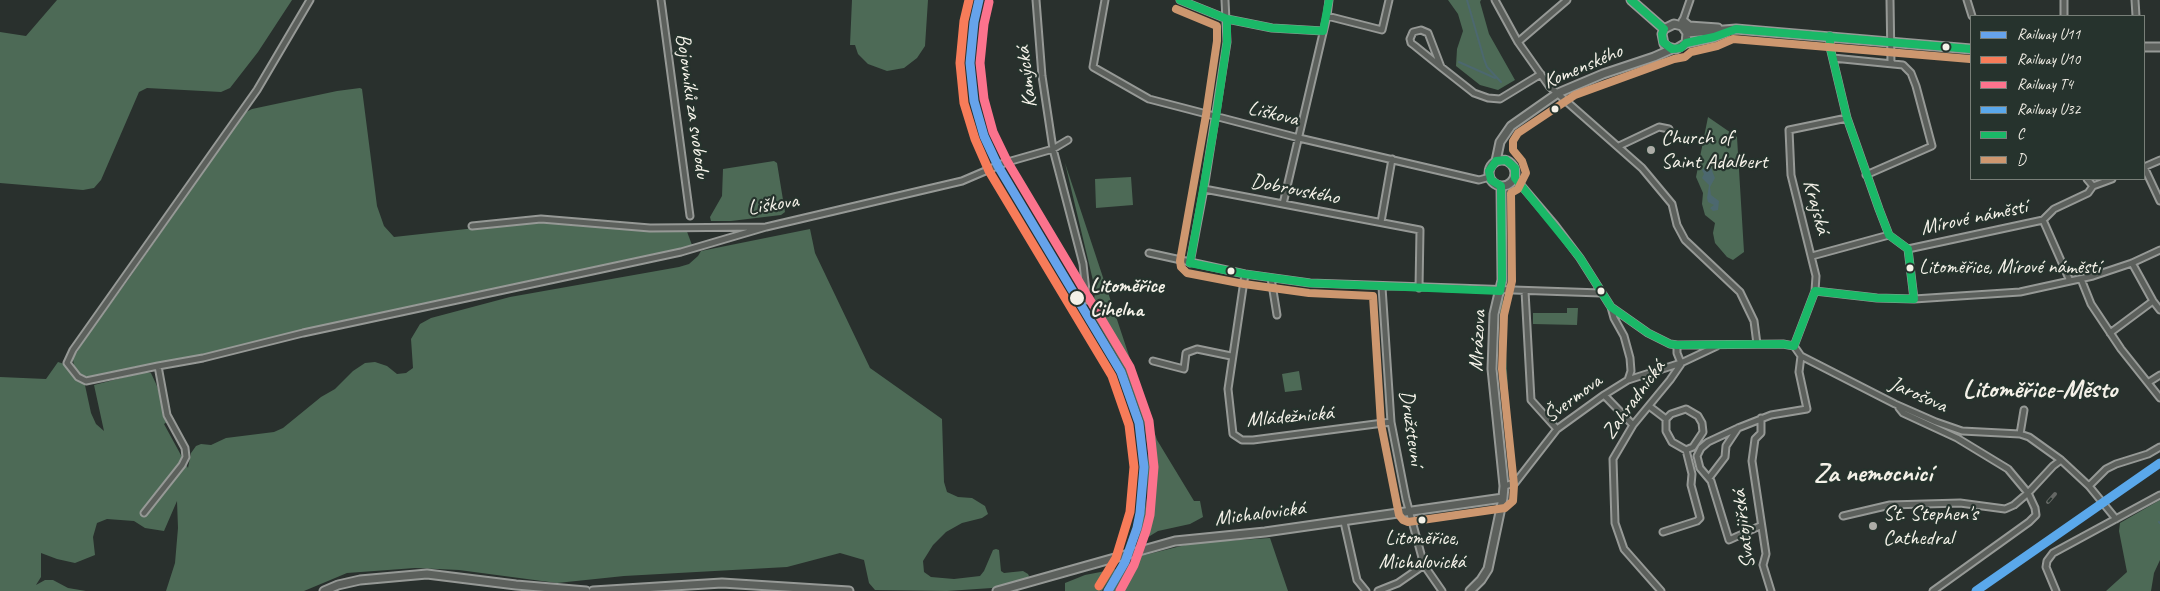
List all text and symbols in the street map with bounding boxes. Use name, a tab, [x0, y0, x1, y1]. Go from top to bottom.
legend	[1970, 15, 2145, 180]
text: Railway U11	[2017, 25, 2080, 44]
street label: Bojovníků za svobodu	[669, 32, 715, 180]
street label: Komenského	[1540, 39, 1626, 95]
unlabelled marker	[1941, 42, 1951, 52]
street label: Kamýcká	[1011, 45, 1043, 109]
text: Railway U10	[2017, 50, 2080, 69]
text: Railway T4	[2017, 75, 2073, 94]
street label: Liškova	[1245, 96, 1301, 132]
text: Railway U32	[2017, 100, 2080, 119]
unlabelled marker	[1550, 104, 1560, 114]
place label: Church of Saint Adalbert	[1661, 125, 1768, 175]
text: C	[2017, 125, 2024, 144]
marker: Church of Saint Adalbert	[1645, 144, 1657, 156]
text: D	[2017, 150, 2026, 169]
street label: Dobrovského	[1249, 169, 1341, 211]
street label: Krajská	[1797, 177, 1835, 237]
street label: Liškova	[746, 189, 800, 221]
street label: Mírové náměstí	[1918, 194, 2030, 242]
place label: Litoměřice, Mírové náměstí	[1919, 256, 2100, 280]
marker: Litoměřice, Mírové náměstí	[1905, 263, 1915, 273]
unlabelled marker	[1226, 266, 1236, 276]
place label: Litoměřice Cihelna	[1090, 273, 1164, 323]
unlabelled marker	[1596, 286, 1606, 296]
marker: Litoměřice Cihelna	[1068, 289, 1086, 307]
street label: Mrázova	[1464, 310, 1492, 372]
street label: Zahradnická	[1597, 356, 1671, 444]
street label: Švermova	[1539, 369, 1607, 429]
street label: Jarošova	[1885, 371, 1951, 419]
district label: Litoměřice-Město	[1963, 374, 2117, 406]
street label: Družstevní	[1393, 389, 1429, 467]
street label: Mládežnická	[1245, 401, 1335, 433]
district label: Za nemocnicí	[1814, 458, 1932, 490]
street label: Svatojiřská	[1727, 488, 1761, 570]
street label: Michalovická	[1213, 496, 1307, 532]
place label: St. Stephen's Cathedral	[1883, 501, 1978, 551]
marker: Litoměřice, Michalovická	[1417, 515, 1427, 525]
marker: St. Stephen's Cathedral	[1867, 520, 1879, 532]
place label: Litoměřice, Michalovická	[1379, 527, 1465, 574]

